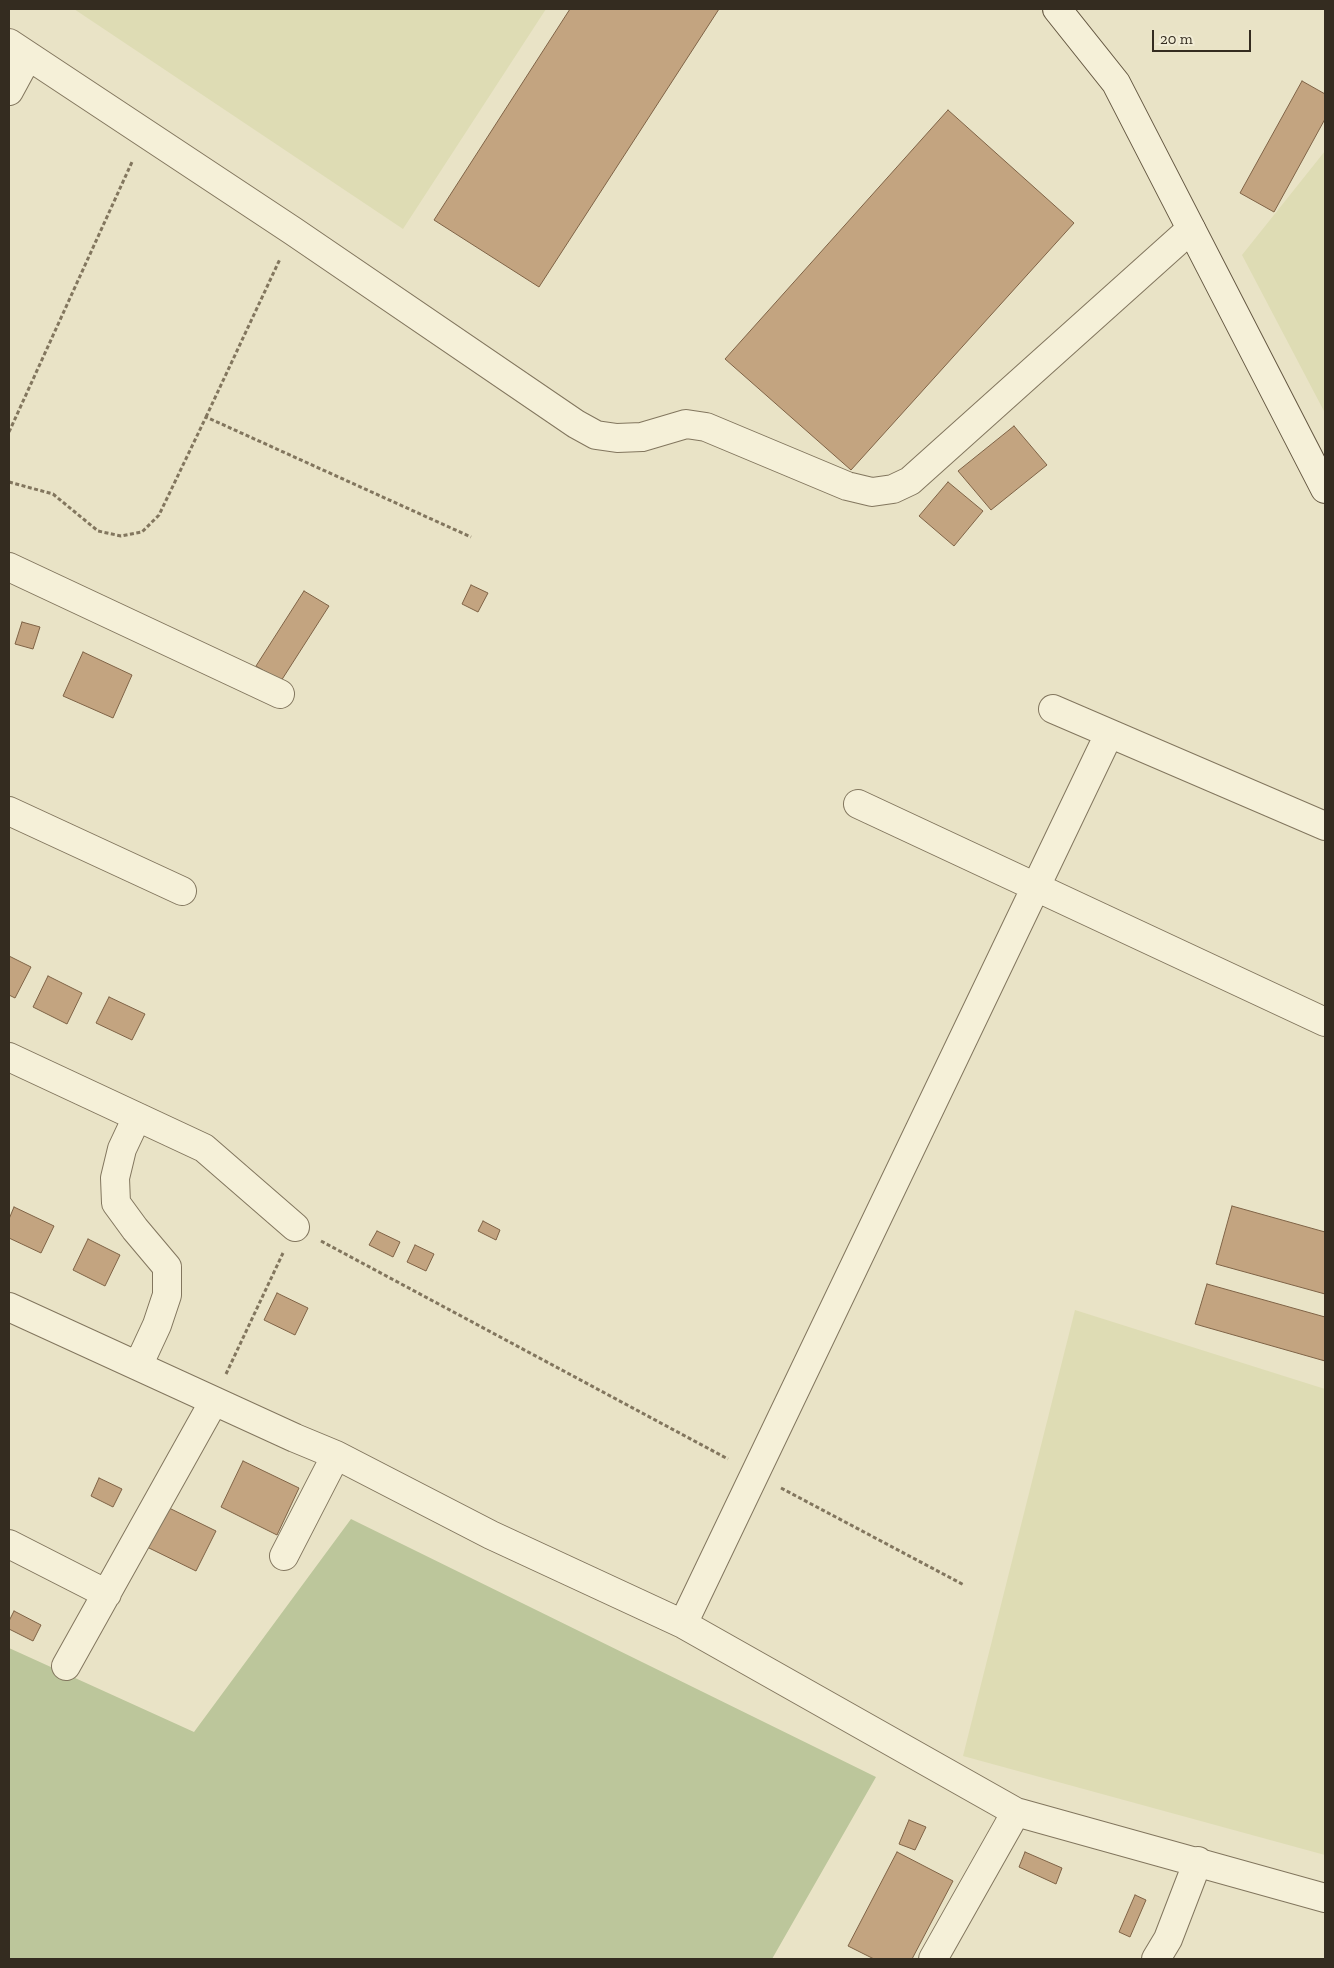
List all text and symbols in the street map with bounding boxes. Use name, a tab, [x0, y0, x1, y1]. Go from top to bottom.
scale bar	[1154, 20, 1253, 52]
text: 20 m	[1160, 30, 1193, 48]

